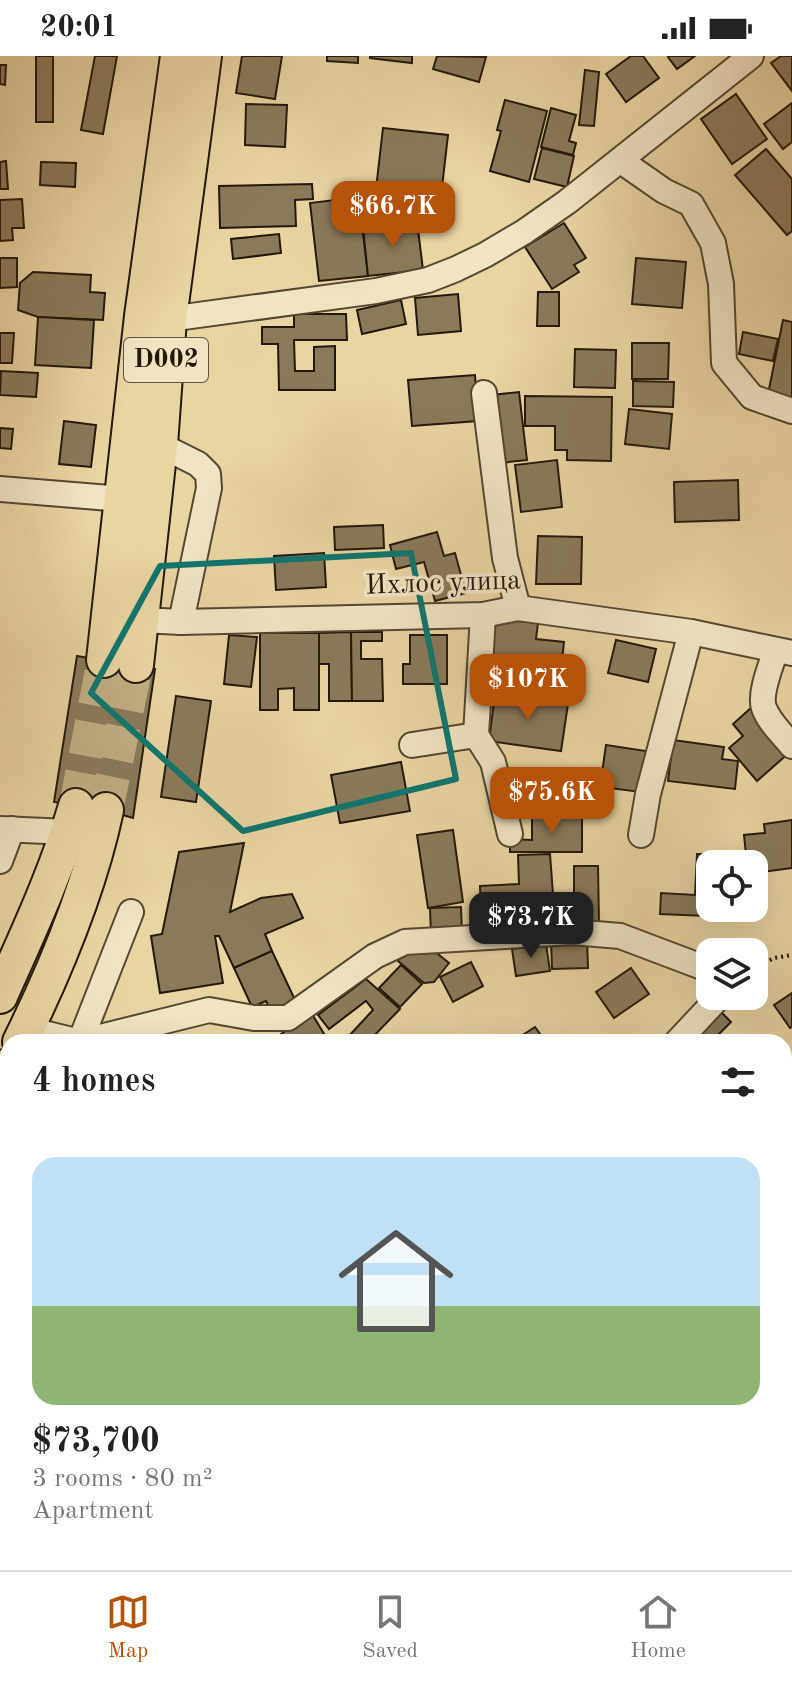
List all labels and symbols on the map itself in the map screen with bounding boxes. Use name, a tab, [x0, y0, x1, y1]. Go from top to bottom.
pin: $66.7K	[328, 181, 458, 249]
road number: D002	[124, 338, 208, 382]
street label: Ихлос улица	[365, 567, 522, 601]
pin: $107K	[472, 654, 584, 722]
pin: $75.6K	[487, 767, 617, 835]
pin: $73.7K	[466, 892, 596, 960]

